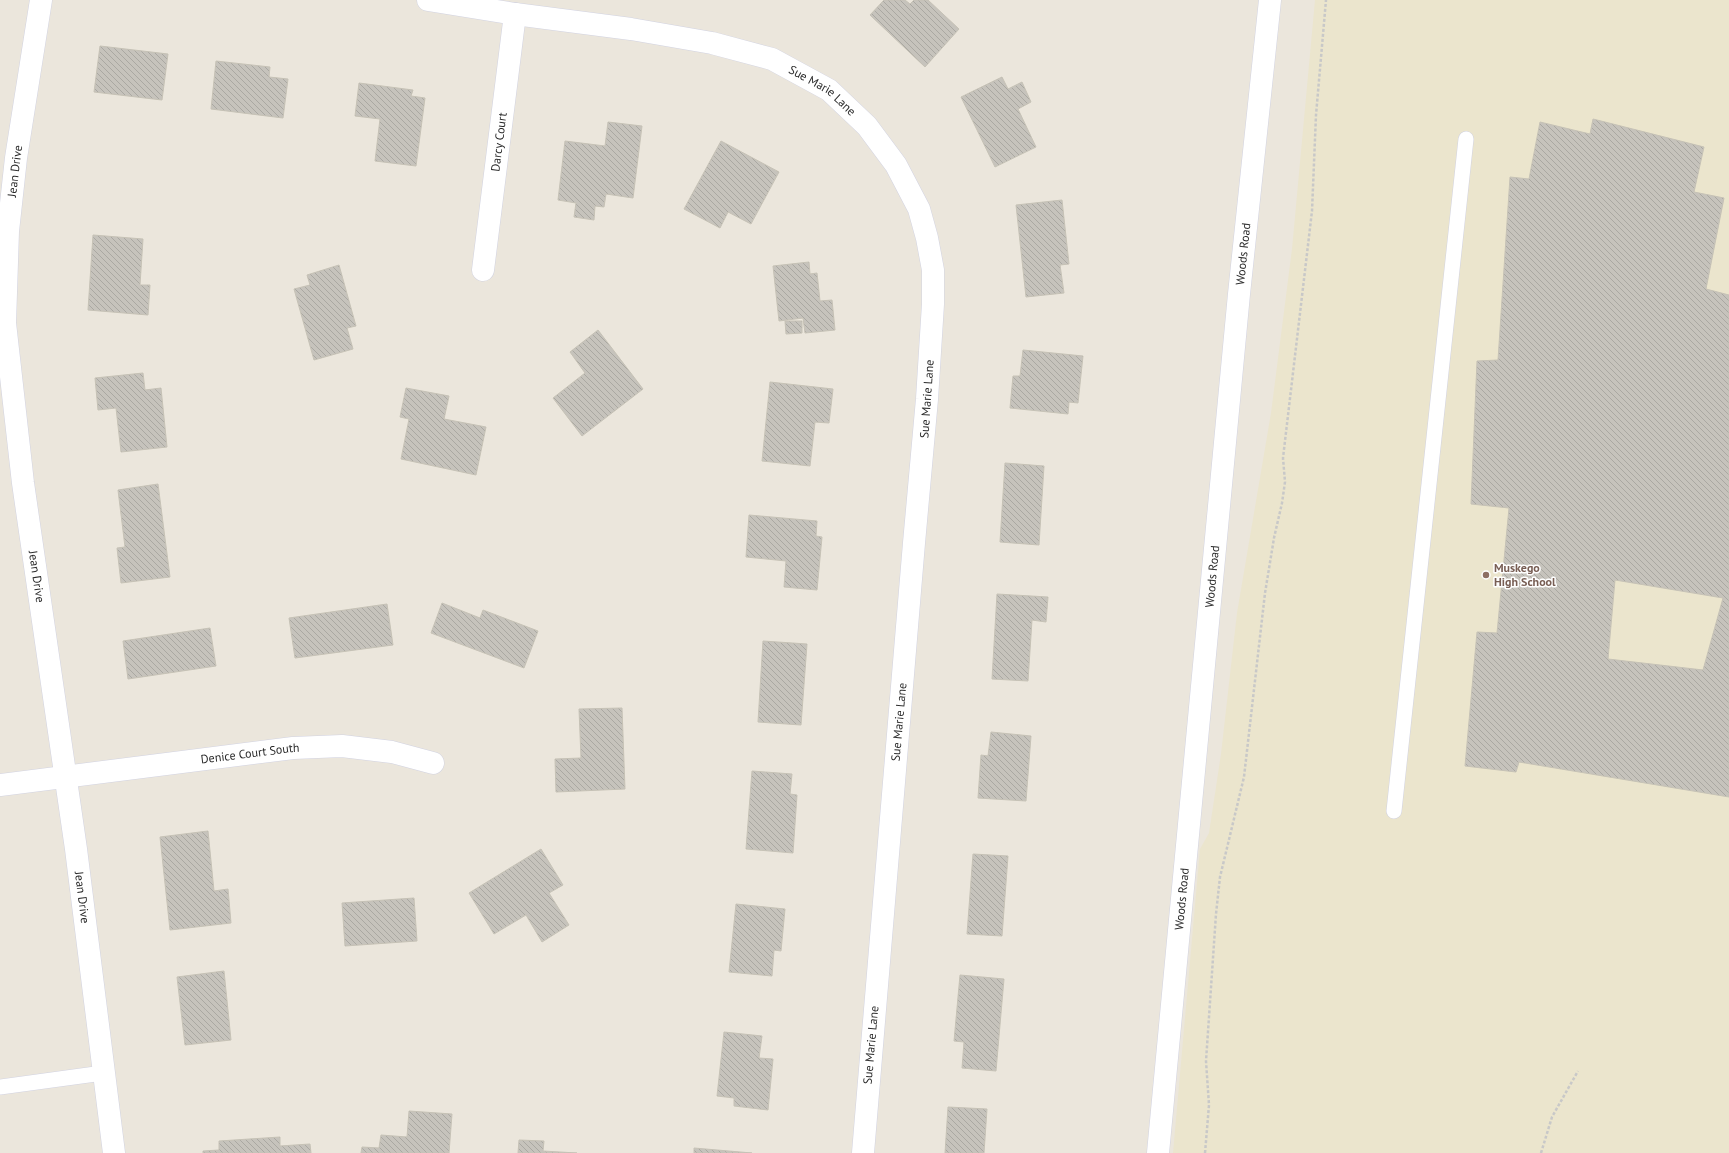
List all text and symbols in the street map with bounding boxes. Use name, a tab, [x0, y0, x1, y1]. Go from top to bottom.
street label: Sue Marie Lane	[786, 62, 859, 119]
street label: Darcy Court	[487, 112, 510, 172]
street label: Jean Drive	[4, 144, 25, 199]
street label: Woods Road	[1232, 222, 1253, 286]
street label: Sue Marie Lane	[916, 359, 937, 439]
street label: Woods Road	[1201, 545, 1222, 608]
street label: Jean Drive	[26, 549, 48, 603]
place label: Muskego High School	[1494, 560, 1556, 589]
marker: Muskego High School	[1481, 570, 1491, 580]
street label: Sue Marie Lane	[888, 682, 909, 762]
street label: Denice Court South	[200, 740, 300, 767]
street label: Woods Road	[1171, 867, 1192, 931]
street label: Jean Drive	[72, 869, 93, 924]
street label: Sue Marie Lane	[860, 1005, 881, 1085]

